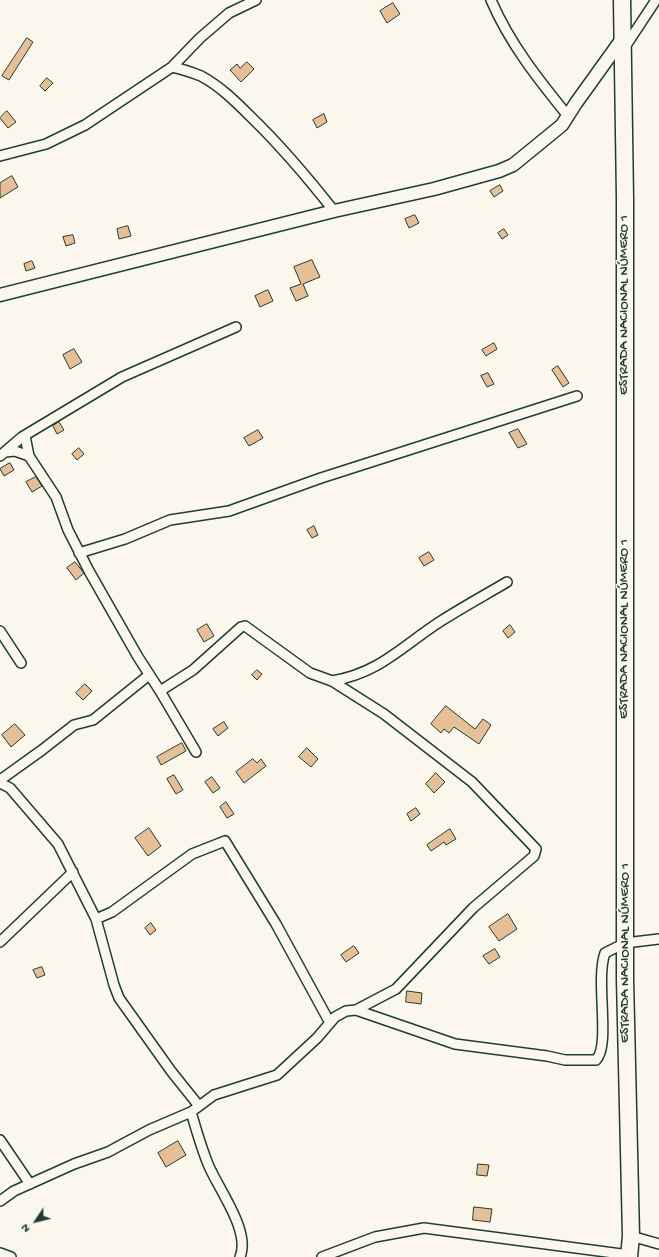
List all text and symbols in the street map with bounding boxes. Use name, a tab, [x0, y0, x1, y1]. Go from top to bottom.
street label: ESTRADA NACIONAL NÚMERO 1	[617, 215, 633, 395]
street label: ESTRADA NACIONAL NÚMERO 1	[617, 539, 633, 719]
street label: ESTRADA NACIONAL NÚMERO 1	[618, 863, 634, 1043]
north arrow	[16, 1201, 56, 1241]
text: N	[19, 1221, 33, 1234]

